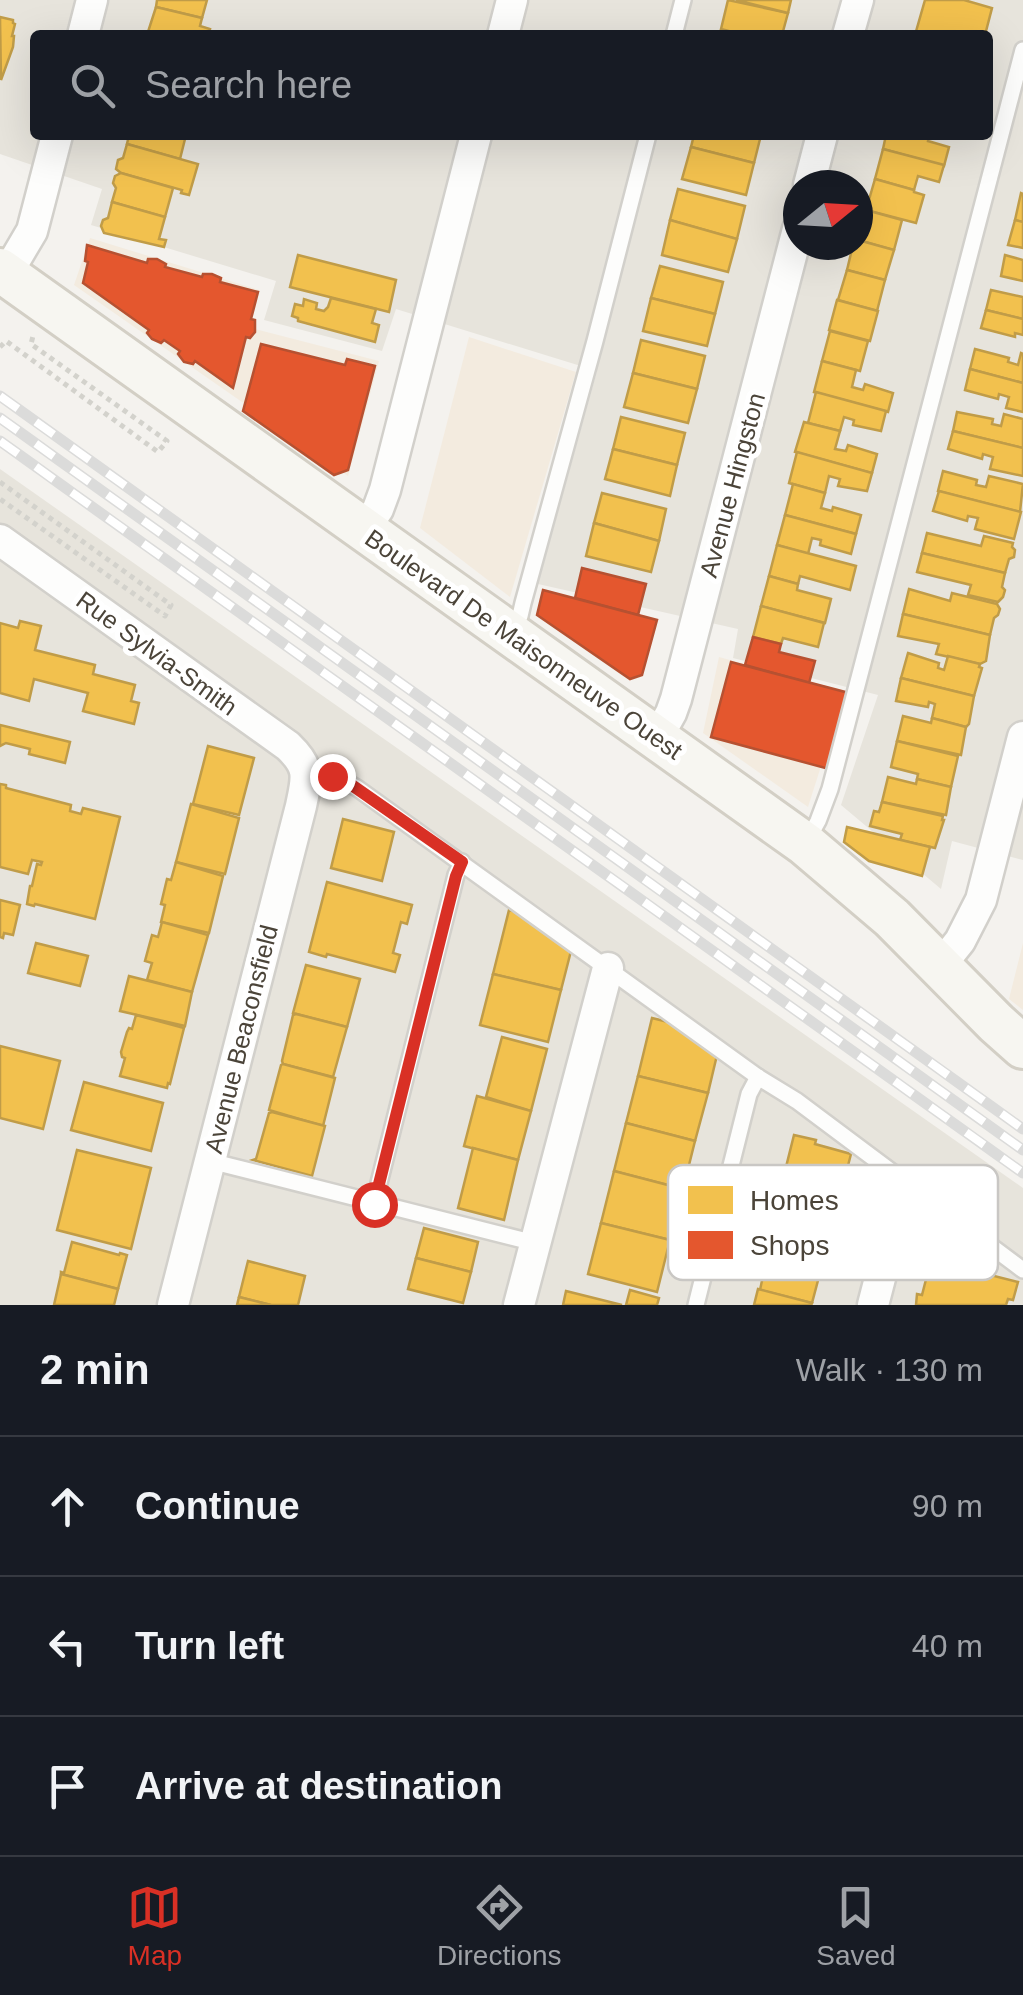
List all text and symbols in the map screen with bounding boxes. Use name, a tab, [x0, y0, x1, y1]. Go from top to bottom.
search box	[30, 30, 993, 140]
icon: search	[65, 58, 120, 113]
text: Search here	[145, 64, 352, 106]
north arrow	[783, 170, 873, 260]
street label: Avenue Hingston	[694, 390, 770, 580]
street label: Boulevard De Maisonneuve Ouest	[360, 523, 688, 765]
street label: Rue Sylvia-Smith	[71, 585, 243, 721]
route end	[310, 754, 356, 800]
street label: Avenue Beaconsfield	[199, 922, 283, 1156]
legend	[668, 1165, 998, 1280]
route start	[352, 1182, 398, 1228]
text: Homes	[750, 1185, 839, 1216]
text: Shops	[750, 1230, 829, 1261]
text: 2 min	[40, 1346, 150, 1393]
text: Walk · 130 m	[796, 1352, 983, 1388]
icon: ahead	[40, 1479, 95, 1534]
text: Continue	[135, 1485, 300, 1527]
text: 90 m	[912, 1488, 983, 1524]
icon: left	[40, 1619, 95, 1674]
text: Turn left	[135, 1625, 284, 1667]
text: 40 m	[912, 1628, 983, 1664]
icon: arrive	[40, 1759, 95, 1814]
text: Arrive at destination	[135, 1765, 502, 1807]
tab: Map	[127, 1880, 182, 1972]
tab: Directions	[437, 1880, 562, 1972]
tab: Saved	[816, 1880, 896, 1972]

